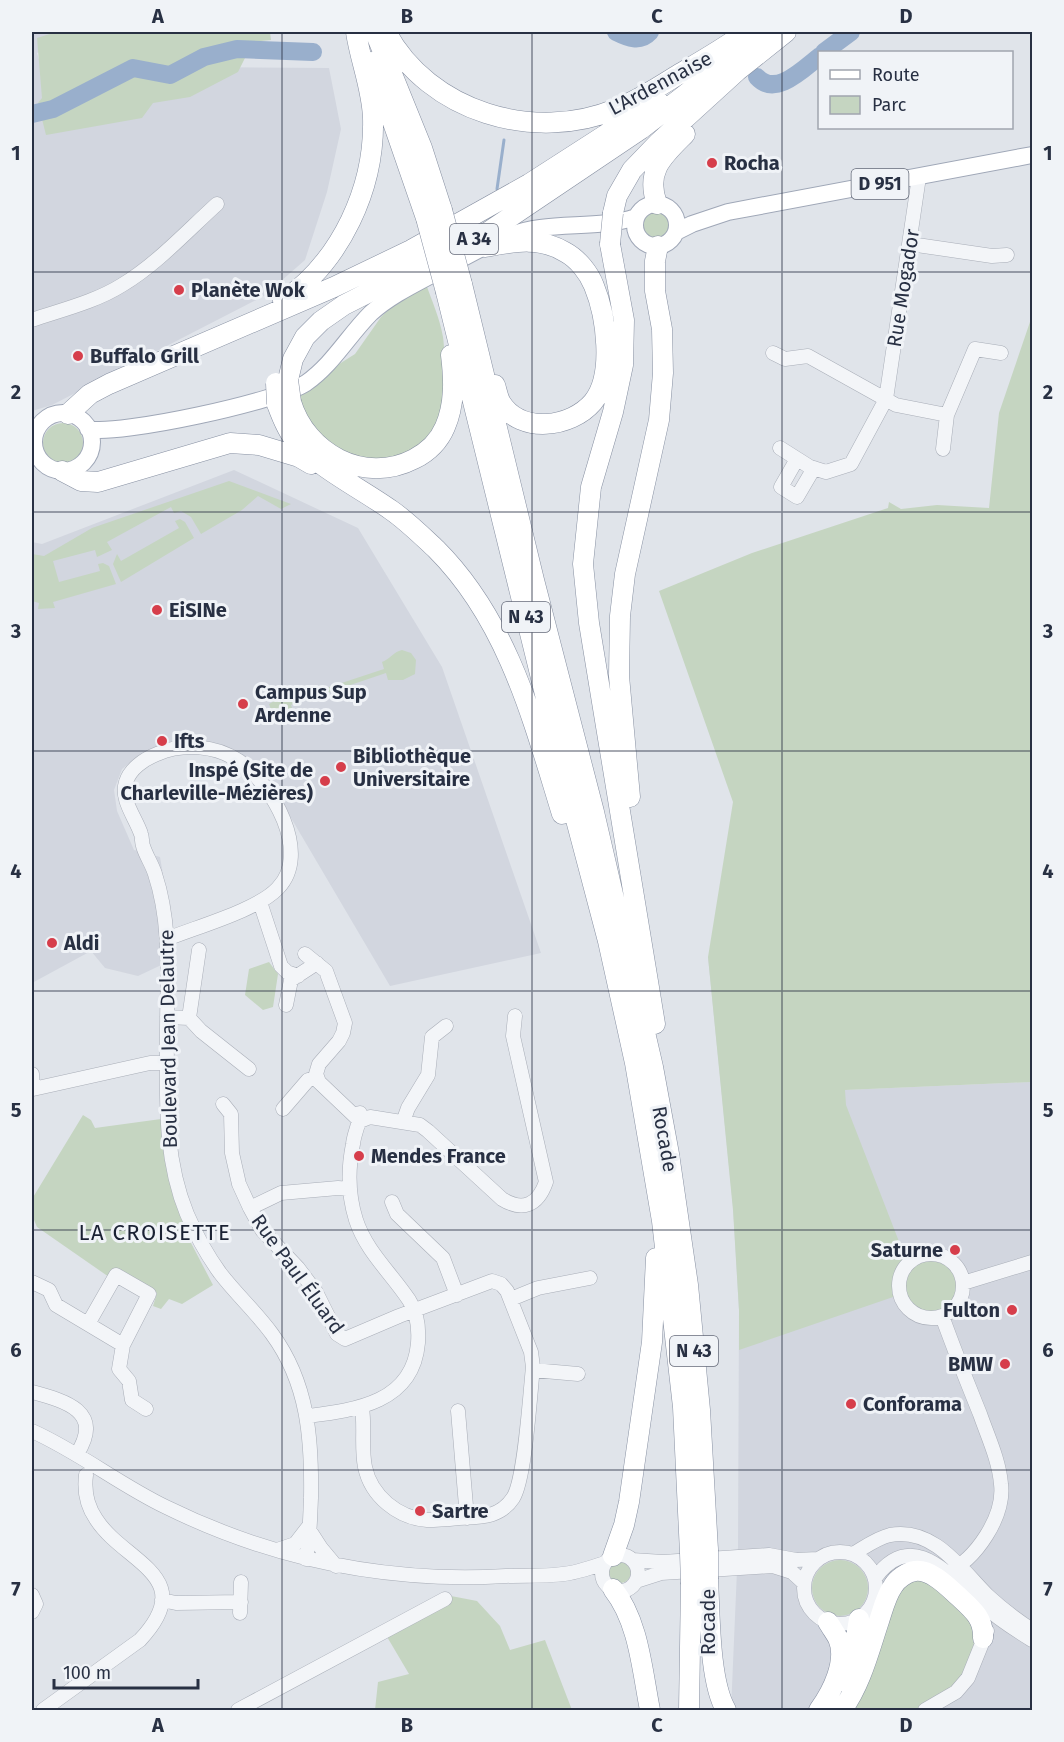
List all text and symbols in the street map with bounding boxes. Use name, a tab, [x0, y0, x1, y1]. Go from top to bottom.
text: A	[151, 4, 165, 28]
text: B	[401, 4, 413, 28]
text: C	[651, 4, 663, 28]
text: D	[899, 4, 913, 28]
street label: L'Ardennaise	[604, 46, 716, 120]
legend	[818, 51, 1013, 129]
text: Route	[872, 64, 920, 86]
text: Parc	[872, 94, 907, 116]
text: 1	[11, 141, 21, 165]
text: 1	[1043, 141, 1053, 165]
place label: Rocha	[724, 151, 780, 175]
marker: Rocha	[705, 156, 719, 170]
road number: D 951	[852, 169, 908, 199]
road number: A 34	[450, 224, 498, 254]
street label: Rue Mogador	[882, 227, 924, 349]
place label: Planète Wok	[191, 278, 306, 302]
marker: Planète Wok	[172, 283, 186, 297]
place label: Buffalo Grill	[90, 344, 199, 368]
marker: Buffalo Grill	[71, 349, 85, 363]
text: 2	[11, 380, 21, 404]
text: 2	[1043, 380, 1053, 404]
place label: EiSINe	[169, 598, 227, 622]
road number: N 43	[502, 602, 550, 632]
marker: EiSINe	[150, 603, 164, 617]
text: 3	[10, 619, 21, 643]
text: 3	[1042, 619, 1053, 643]
place label: Campus Sup Ardenne	[254, 680, 367, 727]
marker: Campus Sup Ardenne	[236, 697, 250, 711]
place label: Ifts	[174, 729, 205, 753]
marker: Ifts	[155, 734, 169, 748]
place label: Bibliothèque Universitaire	[353, 744, 471, 791]
place label: Inspé (Site de Charleville-Mézières)	[121, 758, 313, 805]
marker: Bibliothèque Universitaire	[334, 760, 348, 774]
marker: Inspé (Site de Charleville-Mézières)	[318, 774, 332, 788]
text: 4	[10, 859, 22, 883]
text: 4	[1042, 859, 1054, 883]
street label: Boulevard Jean Delautre	[154, 929, 182, 1149]
place label: Aldi	[63, 931, 99, 955]
marker: Aldi	[45, 936, 59, 950]
text: 5	[11, 1098, 22, 1122]
text: 5	[1043, 1098, 1054, 1122]
street label: Rocade	[647, 1104, 683, 1174]
place label: Mendes France	[371, 1144, 506, 1168]
marker: Mendes France	[352, 1149, 366, 1163]
street label: Rue Paul Éluard	[247, 1209, 349, 1339]
district label: LA CROISETTE	[79, 1219, 231, 1246]
place label: Saturne	[871, 1238, 943, 1262]
marker: Saturne	[948, 1243, 962, 1257]
place label: Fulton	[943, 1298, 1000, 1322]
marker: Fulton	[1005, 1303, 1019, 1317]
road number: N 43	[670, 1336, 718, 1366]
text: 6	[10, 1338, 22, 1362]
text: 6	[1042, 1338, 1054, 1362]
place label: BMW	[948, 1352, 993, 1376]
marker: BMW	[998, 1357, 1012, 1371]
place label: Conforama	[863, 1392, 962, 1416]
marker: Conforama	[844, 1397, 858, 1411]
place label: Sartre	[432, 1499, 489, 1523]
marker: Sartre	[413, 1504, 427, 1518]
text: 7	[11, 1577, 21, 1601]
text: 7	[1043, 1577, 1053, 1601]
street label: Rocade	[696, 1589, 720, 1655]
scale bar	[54, 1652, 198, 1690]
text: 100 m	[63, 1662, 111, 1684]
text: A	[151, 1713, 165, 1737]
text: B	[401, 1713, 413, 1737]
text: C	[651, 1713, 663, 1737]
text: D	[899, 1713, 913, 1737]

